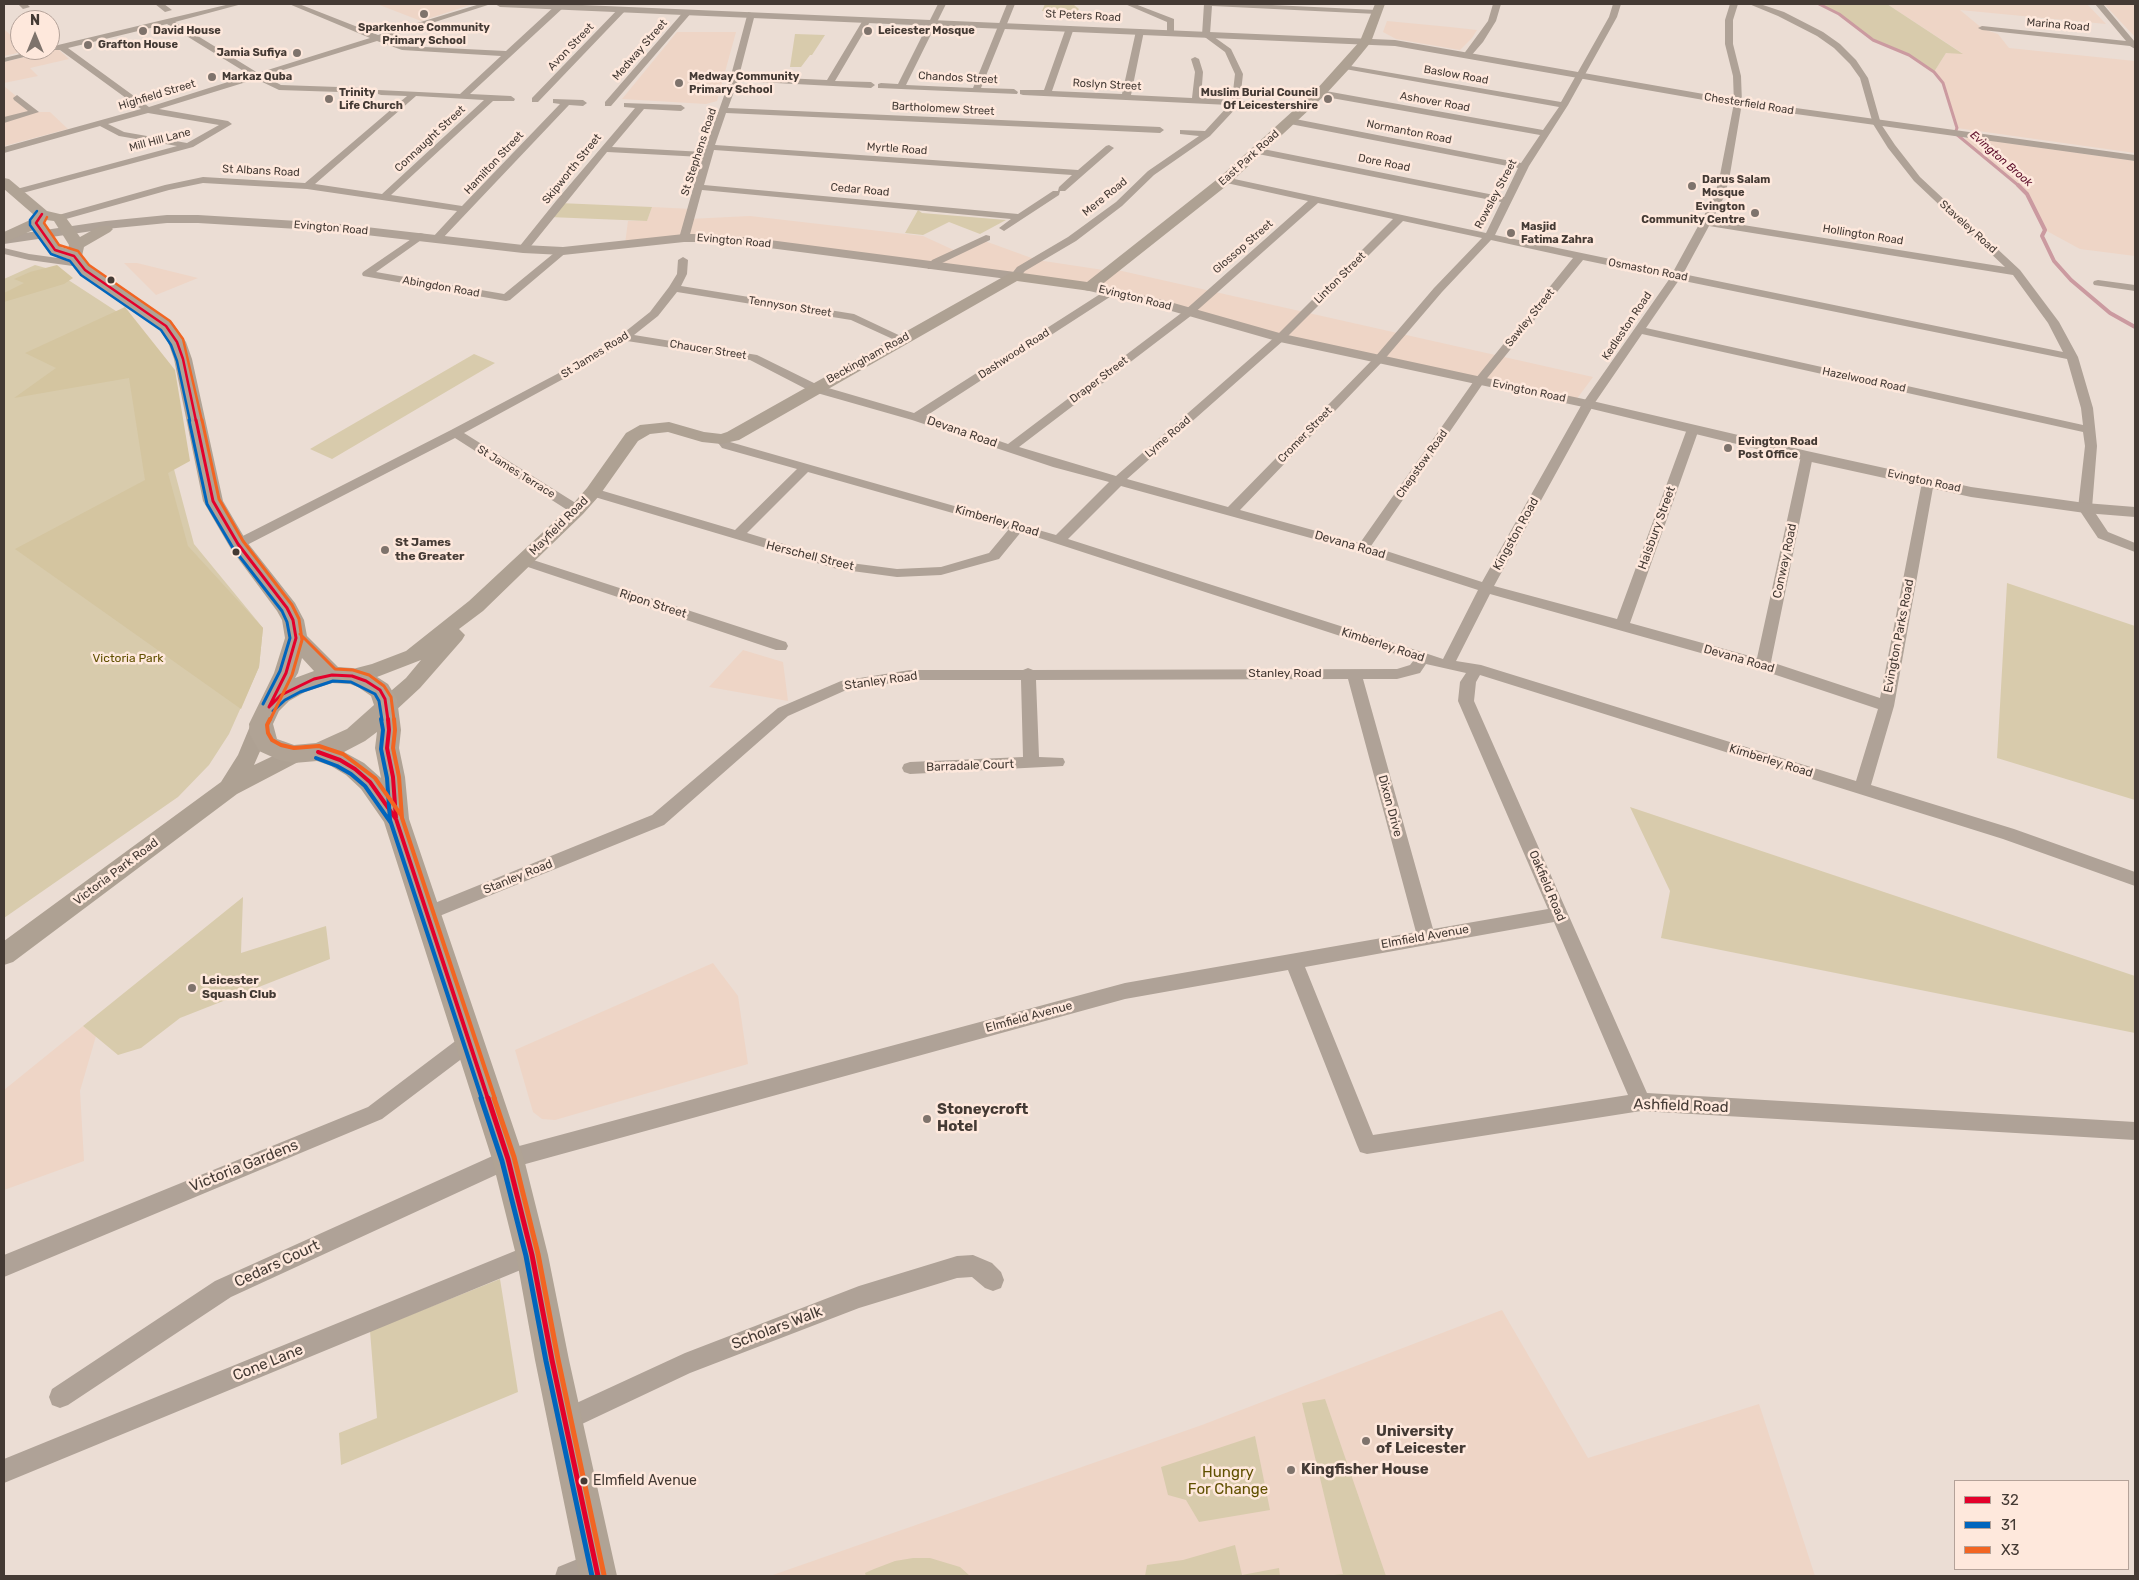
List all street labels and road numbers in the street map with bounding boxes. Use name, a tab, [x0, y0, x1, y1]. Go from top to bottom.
street label: St Peters Road	[1045, 7, 1121, 25]
street label: Marina Road	[2026, 16, 2090, 34]
street label: Medway Street	[610, 17, 670, 83]
street label: Avon Street	[545, 21, 597, 73]
street label: Baslow Road	[1423, 63, 1489, 87]
street label: Chandos Street	[918, 69, 998, 87]
street label: Highfield Street	[117, 77, 197, 113]
street label: Roslyn Street	[1072, 77, 1142, 93]
street label: Ashover Road	[1399, 89, 1471, 115]
street label: Chesterfield Road	[1703, 90, 1795, 118]
street label: Bartholomew Street	[891, 100, 995, 118]
street label: Connaught Street	[392, 103, 468, 175]
street label: St Stephens Road	[679, 106, 719, 198]
street label: Normanton Road	[1365, 117, 1453, 147]
street label: Mill Hill Lane	[128, 125, 192, 155]
street label: East Park Road	[1216, 127, 1282, 189]
street label: Hamilton Street	[462, 129, 526, 197]
street label: Skipworth Street	[540, 131, 604, 207]
street label: Myrtle Road	[866, 140, 928, 158]
street label: Dore Road	[1357, 151, 1411, 175]
street label: Rowsley Street	[1472, 157, 1520, 231]
street label: St Albans Road	[222, 162, 300, 180]
street label: Mere Road	[1080, 175, 1130, 219]
street label: Cedar Road	[830, 181, 890, 199]
street label: Staveley Road	[1937, 198, 1999, 256]
street label: Glossop Street	[1210, 217, 1276, 277]
street label: Evington Road	[293, 218, 369, 238]
street label: Hollington Road	[1822, 222, 1904, 248]
street label: Evington Road	[696, 231, 772, 251]
street label: Linton Street	[1312, 250, 1368, 306]
street label: Osmaston Road	[1607, 256, 1689, 284]
street label: Abingdon Road	[401, 274, 481, 300]
street label: Evington Road	[1097, 283, 1173, 313]
street label: Sawley Street	[1503, 286, 1557, 350]
street label: Kedleston Road	[1599, 289, 1655, 363]
street label: Tennyson Street	[748, 294, 832, 320]
street label: Dashwood Road	[976, 326, 1052, 382]
street label: St James Road	[559, 329, 631, 381]
street label: Beckingham Road	[824, 330, 912, 386]
street label: Chaucer Street	[669, 337, 747, 363]
street label: Draper Street	[1067, 354, 1131, 406]
street label: Hazelwood Road	[1821, 365, 1907, 395]
street label: Evington Road	[1491, 377, 1567, 405]
street label: Cromer Street	[1275, 404, 1335, 466]
street label: Devana Road	[925, 413, 999, 451]
street label: Lyme Road	[1143, 414, 1193, 460]
street label: Chepstow Road	[1394, 427, 1450, 501]
street label: St James Terrace	[475, 443, 557, 501]
street label: Evington Road	[1886, 467, 1962, 495]
street label: Halsbury Street	[1635, 484, 1679, 572]
street label: Mayfield Road	[527, 494, 591, 558]
street label: Kingston Road	[1490, 495, 1542, 573]
street label: Kimberley Road	[953, 502, 1041, 540]
street label: Conway Road	[1770, 522, 1800, 600]
street label: Devana Road	[1313, 528, 1387, 562]
street label: Herschell Street	[765, 538, 855, 574]
street label: Evington Parks Road	[1881, 578, 1917, 694]
street label: Ripon Street	[618, 586, 688, 622]
street label: Kimberley Road	[1340, 625, 1426, 665]
street label: Devana Road	[1702, 642, 1776, 676]
street label: Stanley Road	[1248, 667, 1322, 681]
street label: Stanley Road	[844, 669, 918, 693]
street label: Kimberley Road	[1727, 741, 1815, 781]
street label: Barradale Court	[926, 757, 1014, 775]
street label: Dixon Drive	[1375, 773, 1405, 839]
street label: Victoria Park Road	[71, 835, 161, 909]
street label: Oakfield Road	[1526, 848, 1568, 924]
street label: Stanley Road	[481, 857, 555, 897]
street label: Elmfield Avenue	[1380, 922, 1470, 952]
street label: Elmfield Avenue	[984, 999, 1074, 1035]
street label: Ashfield Road	[1633, 1095, 1729, 1117]
street label: Victoria Gardens	[187, 1136, 301, 1196]
street label: Cedars Court	[232, 1236, 322, 1292]
street label: Scholars Walk	[729, 1302, 825, 1354]
street label: Cone Lane	[230, 1341, 306, 1385]

